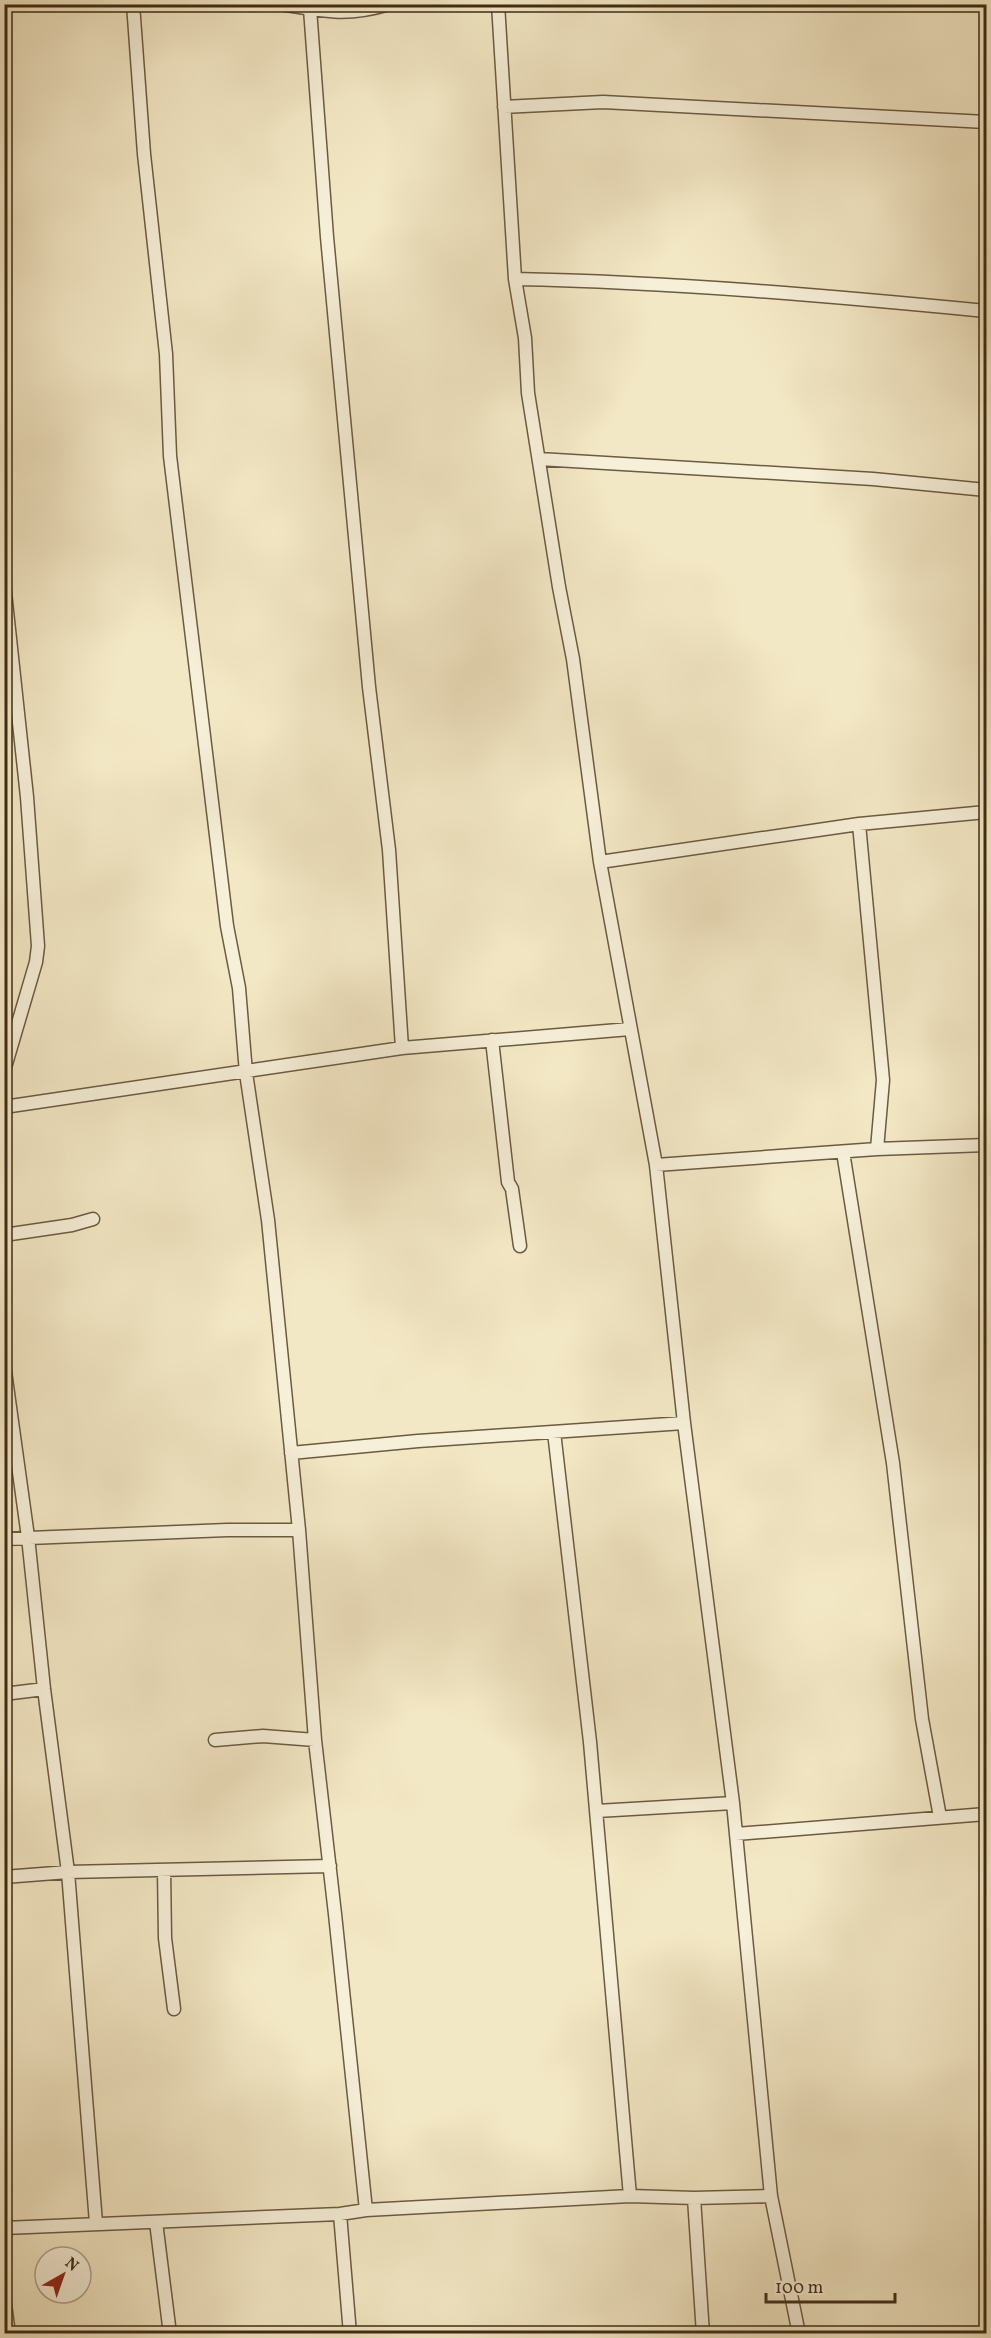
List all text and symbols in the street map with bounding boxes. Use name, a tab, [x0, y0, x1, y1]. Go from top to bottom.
north arrow	[33, 2245, 93, 2305]
text: N	[60, 2253, 83, 2277]
scale bar	[766, 2266, 895, 2304]
text: 100 m	[775, 2276, 824, 2301]

